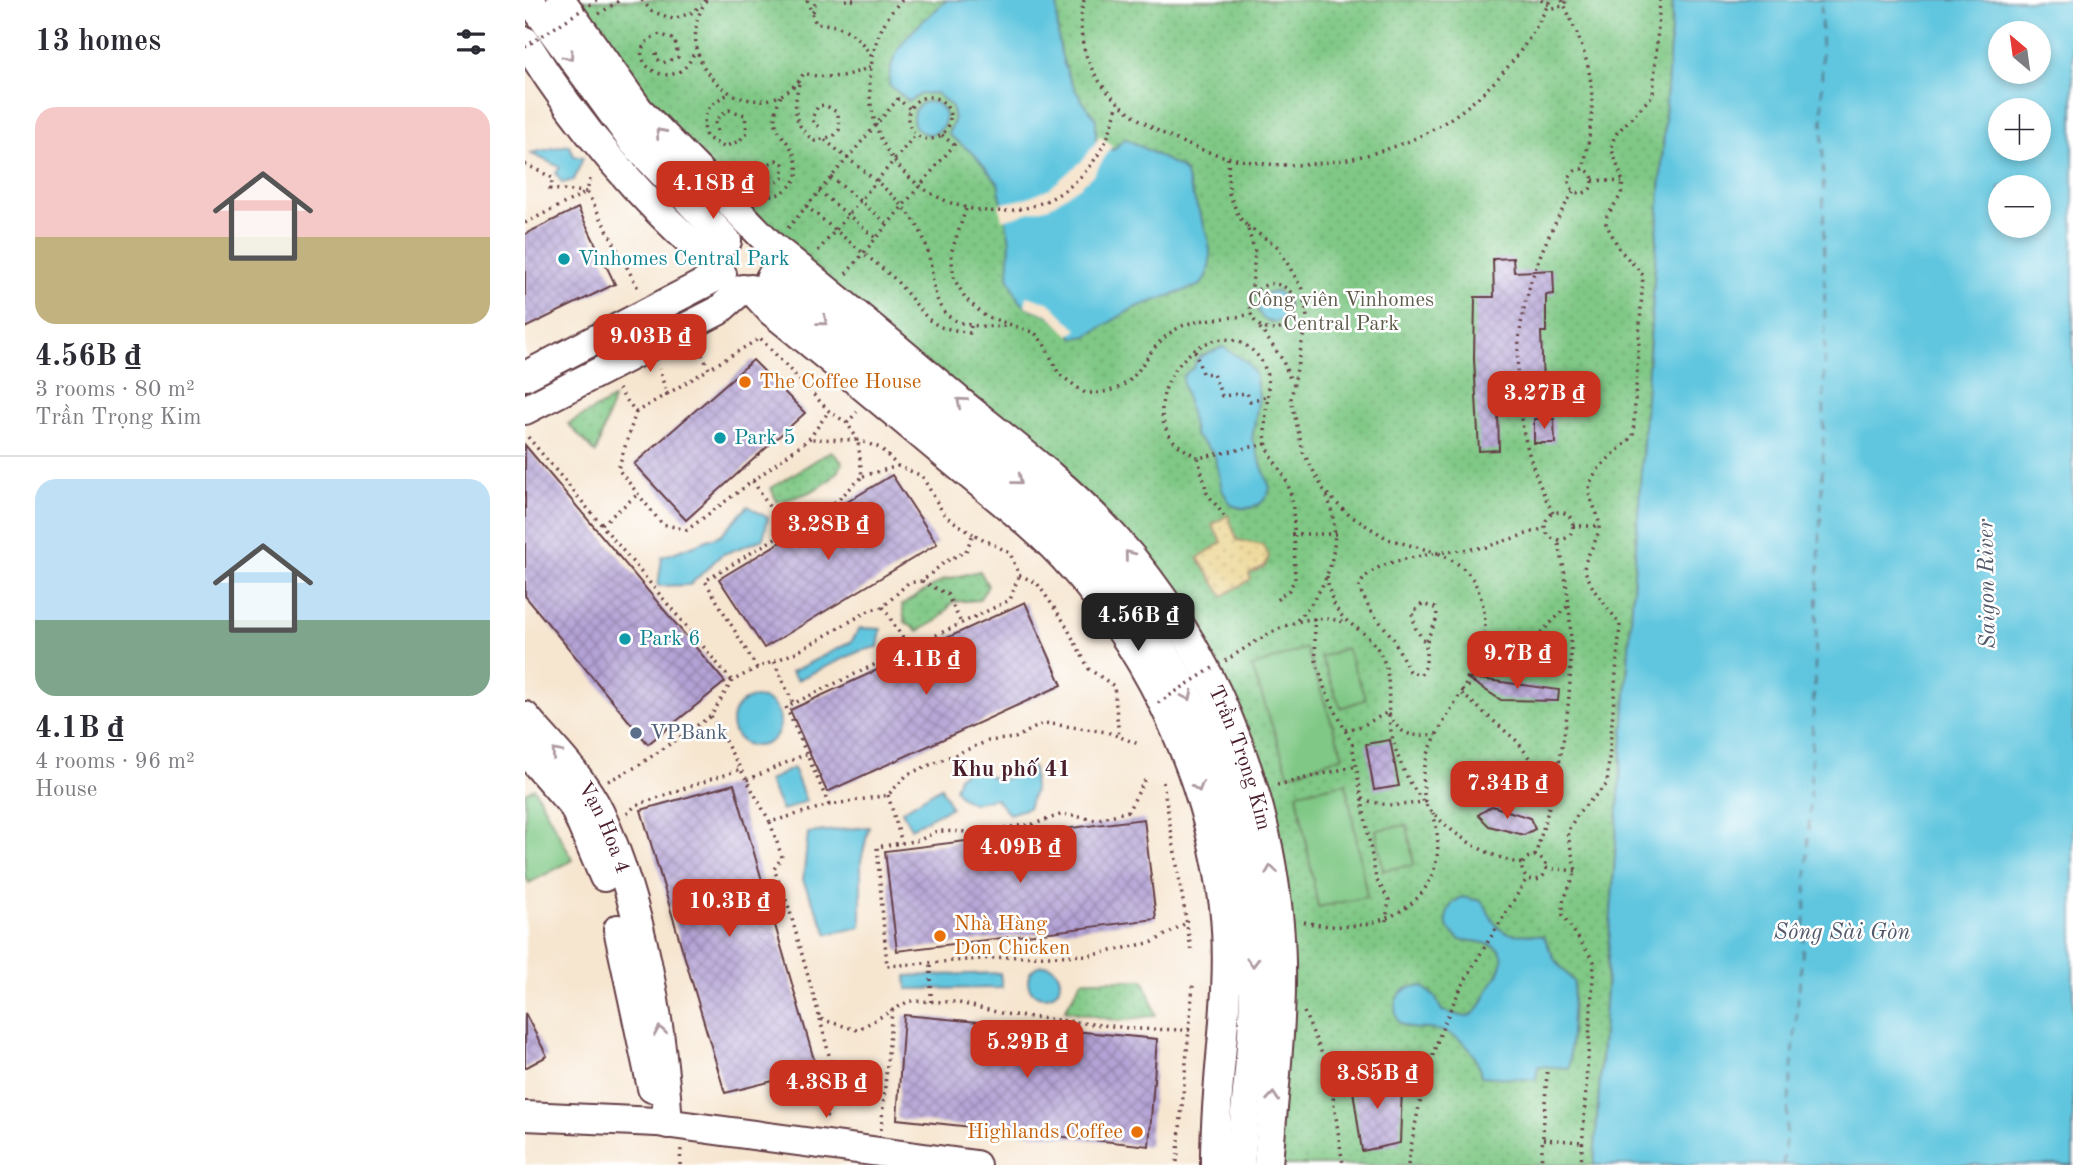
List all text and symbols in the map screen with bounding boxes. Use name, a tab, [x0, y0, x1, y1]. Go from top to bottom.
north arrow	[1988, 21, 2051, 84]
map controls	[1988, 21, 2051, 238]
icon: filters	[452, 23, 490, 61]
text: 13 homes	[35, 27, 161, 57]
one-way arrow	[561, 48, 573, 61]
button: +	[1988, 98, 2051, 161]
one-way arrow	[656, 128, 668, 141]
icon: home	[200, 153, 326, 279]
pin: 4.18B ₫	[648, 162, 778, 221]
text: 4.18B ₫	[672, 172, 754, 195]
button: −	[1988, 175, 2051, 238]
place label: Vinhomes Central Park	[578, 249, 790, 270]
marker: Vinhomes Central Park	[556, 251, 572, 267]
park label: Công viên Vinhomes Central Park	[1248, 290, 1434, 335]
one-way arrow	[815, 313, 828, 325]
pin: 9.03B ₫	[585, 314, 715, 374]
text: 9.03B ₫	[609, 325, 691, 348]
text: 4.56B ₫	[35, 342, 141, 372]
place label: The Coffee House	[759, 372, 921, 393]
pin: 3.27B ₫	[1479, 372, 1609, 431]
marker: The Coffee House	[737, 374, 753, 390]
text: 3 rooms · 80 m²	[35, 378, 195, 401]
text: 3.27B ₫	[1503, 382, 1585, 405]
one-way arrow	[957, 398, 970, 410]
text: Trần Trọng Kim	[35, 406, 201, 429]
place label: Park 5	[734, 428, 795, 449]
marker: Park 5	[712, 430, 728, 446]
one-way arrow	[1011, 472, 1023, 485]
pin: 3.28B ₫	[763, 503, 893, 562]
text: 3.28B ₫	[787, 513, 869, 536]
water label: Saigon River	[1974, 518, 2001, 649]
icon: home	[200, 525, 326, 651]
one-way arrow	[1125, 551, 1137, 564]
pin: 4.56B ₫	[1073, 594, 1203, 653]
text: 4.56B ₫	[1097, 604, 1179, 627]
place label: Park 6	[639, 629, 700, 650]
marker: Park 6	[617, 631, 633, 647]
pin: 9.7B ₫	[1460, 632, 1574, 691]
pin: 4.1B ₫	[869, 638, 983, 697]
text: 9.7B ₫	[1483, 642, 1551, 665]
text: 4.1B ₫	[892, 648, 960, 671]
street label: Trần Trọng Kim	[1204, 682, 1274, 832]
one-way arrow	[1180, 689, 1194, 701]
text: 4.1B ₫	[35, 714, 123, 744]
place label: VPBank	[650, 723, 728, 744]
marker: VPBank	[628, 725, 644, 741]
one-way arrow	[552, 749, 564, 762]
text: 4 rooms · 96 m²	[35, 750, 195, 773]
district label: Khu phố 41	[951, 757, 1071, 781]
pin: 7.34B ₫	[1442, 762, 1572, 821]
text: 7.34B ₫	[1466, 772, 1548, 795]
text: House	[35, 778, 97, 801]
street label: Vạn Hoa 4	[574, 778, 633, 876]
one-way arrow	[1189, 781, 1204, 793]
pin: 4.09B ₫	[955, 826, 1085, 885]
text: 4.09B ₫	[979, 836, 1061, 859]
one-way arrow	[1264, 864, 1279, 876]
pin: 10.3B ₫	[664, 880, 794, 939]
text: 10.3B ₫	[688, 890, 770, 913]
place label: Nhà Hàng Don Chicken	[954, 914, 1070, 959]
water label: Sông Sài Gòn	[1773, 921, 1911, 945]
marker: Nhà Hàng Don Chicken	[932, 928, 948, 944]
one-way arrow	[1245, 957, 1260, 968]
pin: 5.29B ₫	[962, 1020, 1092, 1080]
one-way arrow	[653, 1025, 668, 1037]
text: 5.29B ₫	[986, 1031, 1068, 1054]
pin: 3.85B ₫	[1312, 1052, 1442, 1111]
pin: 4.38B ₫	[761, 1060, 891, 1120]
text: 3.85B ₫	[1336, 1062, 1418, 1085]
text: 4.38B ₫	[785, 1071, 867, 1094]
one-way arrow	[1265, 1091, 1280, 1102]
place label: Highlands Coffee	[967, 1122, 1123, 1143]
marker: Highlands Coffee	[1129, 1124, 1145, 1140]

